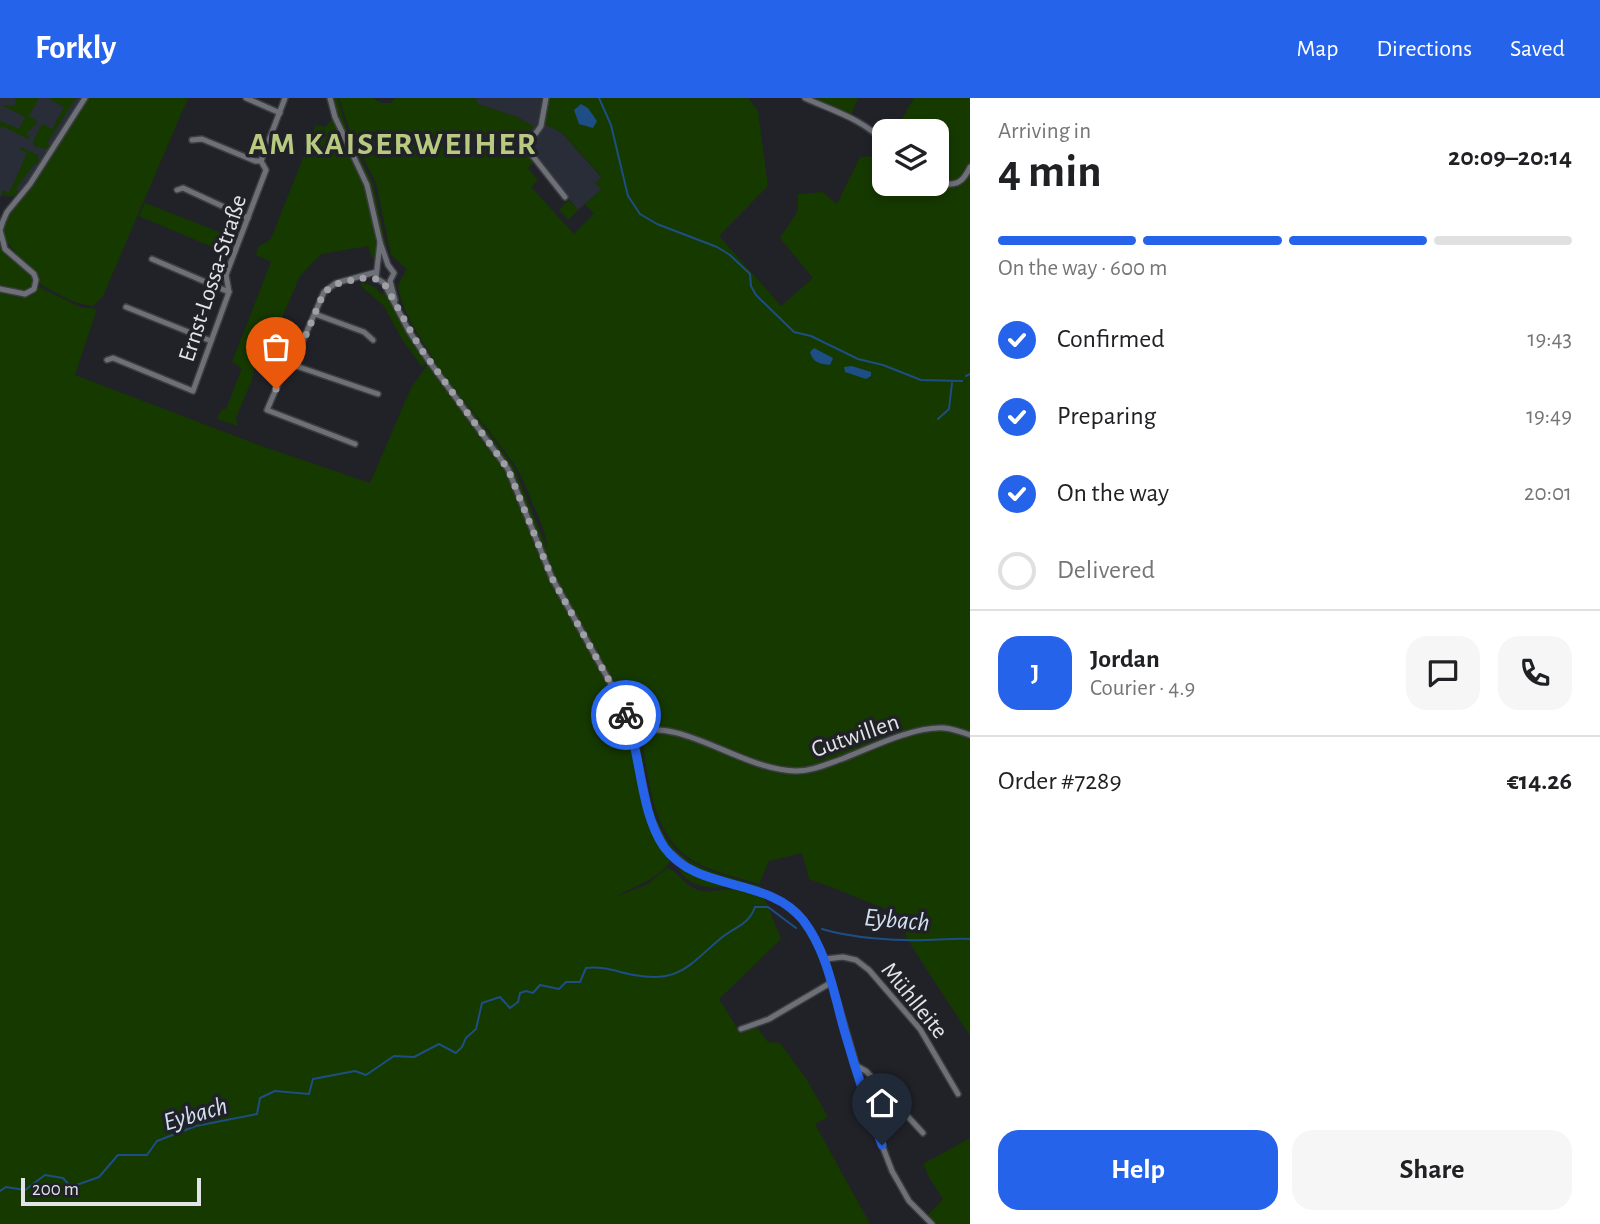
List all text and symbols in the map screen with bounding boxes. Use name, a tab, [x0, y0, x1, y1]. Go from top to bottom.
text: Forkly	[35, 32, 116, 65]
text: Map	[1296, 37, 1338, 61]
text: Directions	[1376, 37, 1472, 61]
text: Saved	[1510, 37, 1565, 61]
map controls	[872, 119, 949, 196]
button: layers	[872, 119, 949, 196]
text: Arriving in	[998, 120, 1091, 143]
district label: AM KAISERWEIHER	[248, 128, 538, 160]
text: 20:09–20:14	[1448, 144, 1572, 170]
text: 4 min	[998, 149, 1102, 195]
street label: Ernst-Lossa-Straße	[175, 192, 251, 365]
text: On the way · 600 m	[998, 257, 1167, 280]
pin	[246, 317, 306, 389]
icon: check	[998, 321, 1036, 359]
text: Confirmed	[1057, 326, 1165, 352]
icon: bag	[257, 328, 295, 366]
text: 19:43	[1527, 328, 1572, 351]
icon: check	[998, 398, 1036, 436]
text: Preparing	[1057, 403, 1156, 429]
text: 19:49	[1526, 405, 1572, 428]
icon: check	[998, 475, 1036, 513]
text: On the way	[1057, 480, 1169, 506]
text: 20:01	[1524, 482, 1572, 505]
text: Delivered	[1057, 557, 1155, 583]
button: chat	[1406, 636, 1480, 710]
button: phone	[1498, 636, 1572, 710]
text: Jordan	[1090, 646, 1160, 672]
text: J	[1031, 660, 1039, 686]
text: Courier · 4.9	[1090, 677, 1195, 700]
courier	[591, 680, 661, 750]
icon: bike	[607, 696, 645, 734]
street label: Gutwillen	[808, 710, 902, 762]
text: Order #7289	[998, 768, 1122, 794]
text: €14.26	[1507, 768, 1572, 794]
water label: Eybach	[863, 904, 931, 936]
street label: Mühlleite	[876, 958, 952, 1043]
pin	[852, 1073, 912, 1145]
icon: home	[863, 1084, 901, 1122]
water label: Eybach	[160, 1092, 230, 1136]
button: Help	[998, 1130, 1278, 1210]
button: Share	[1292, 1130, 1572, 1210]
scale bar	[21, 1175, 201, 1207]
text: 200 m	[32, 1180, 79, 1199]

